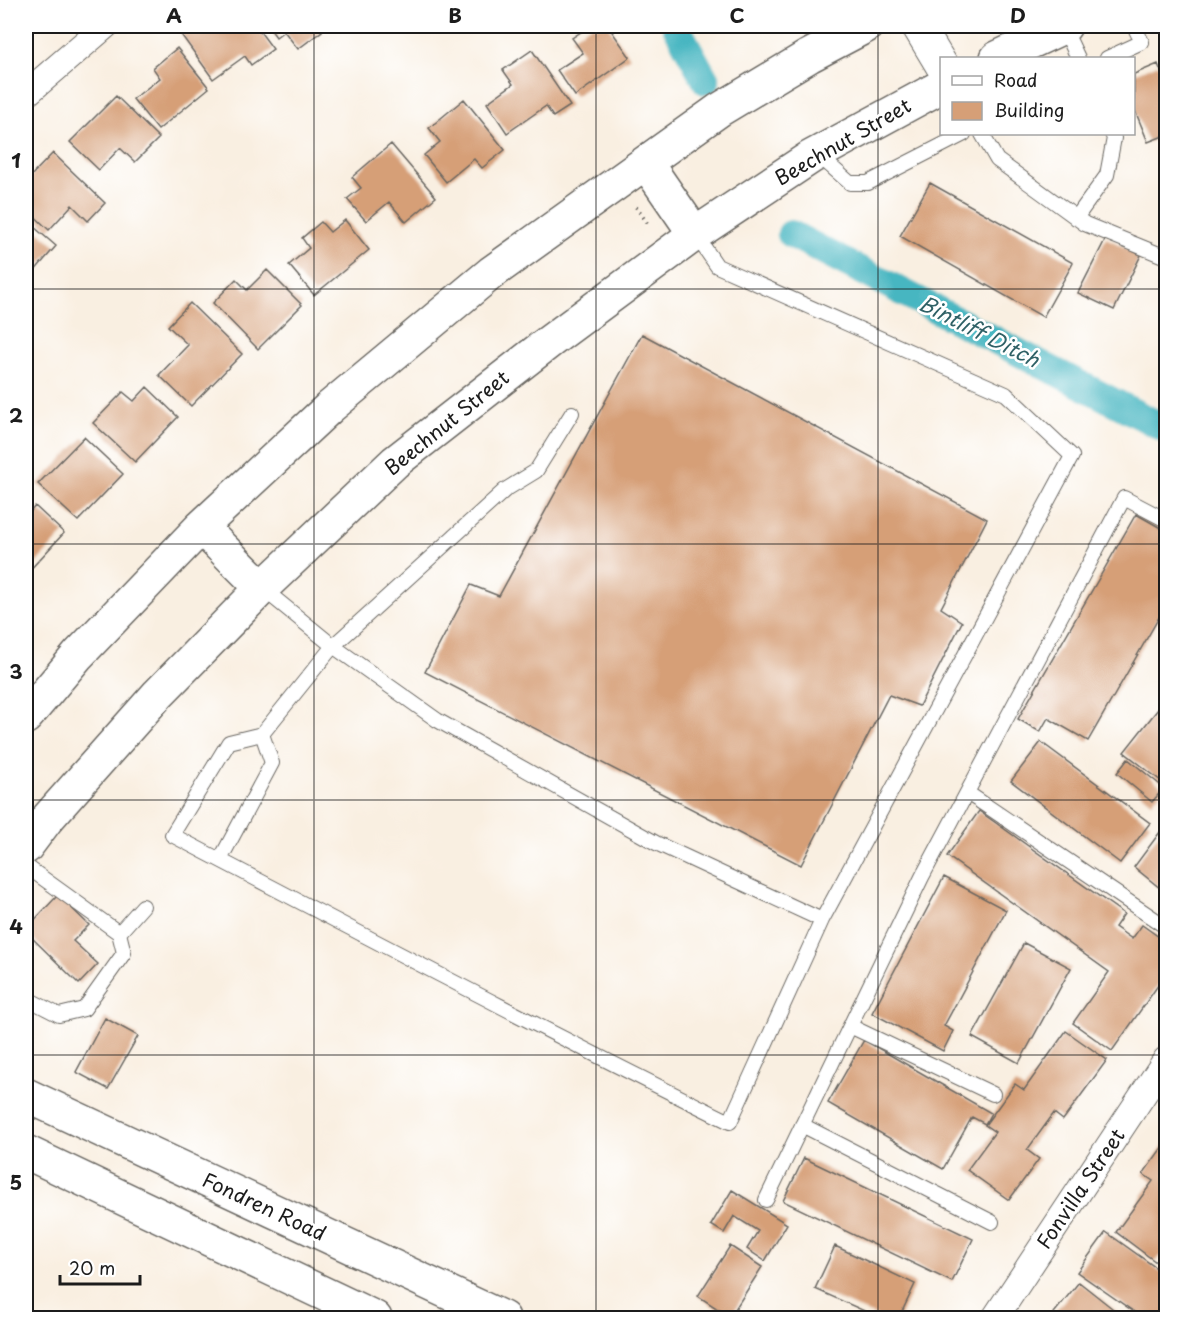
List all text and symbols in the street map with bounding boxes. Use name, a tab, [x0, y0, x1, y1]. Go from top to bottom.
text: A	[166, 0, 182, 30]
text: B	[448, 0, 462, 30]
text: C	[729, 0, 745, 30]
text: D	[1010, 0, 1026, 30]
legend	[940, 57, 1135, 135]
text: Road	[994, 66, 1038, 93]
street label: Beechnut Street	[769, 90, 916, 192]
text: Building	[994, 96, 1064, 123]
text: 1	[11, 145, 21, 175]
water label: Bintliff Ditch	[914, 286, 1046, 375]
street label: Beechnut Street	[377, 362, 515, 482]
text: 2	[9, 400, 23, 430]
text: 3	[9, 656, 23, 686]
text: 4	[9, 911, 23, 941]
street label: Fonvilla Street	[1029, 1122, 1132, 1255]
street label: Fondren Road	[198, 1164, 331, 1248]
text: 5	[10, 1167, 22, 1197]
scale bar	[60, 1248, 140, 1286]
text: 20 m	[69, 1254, 115, 1281]

